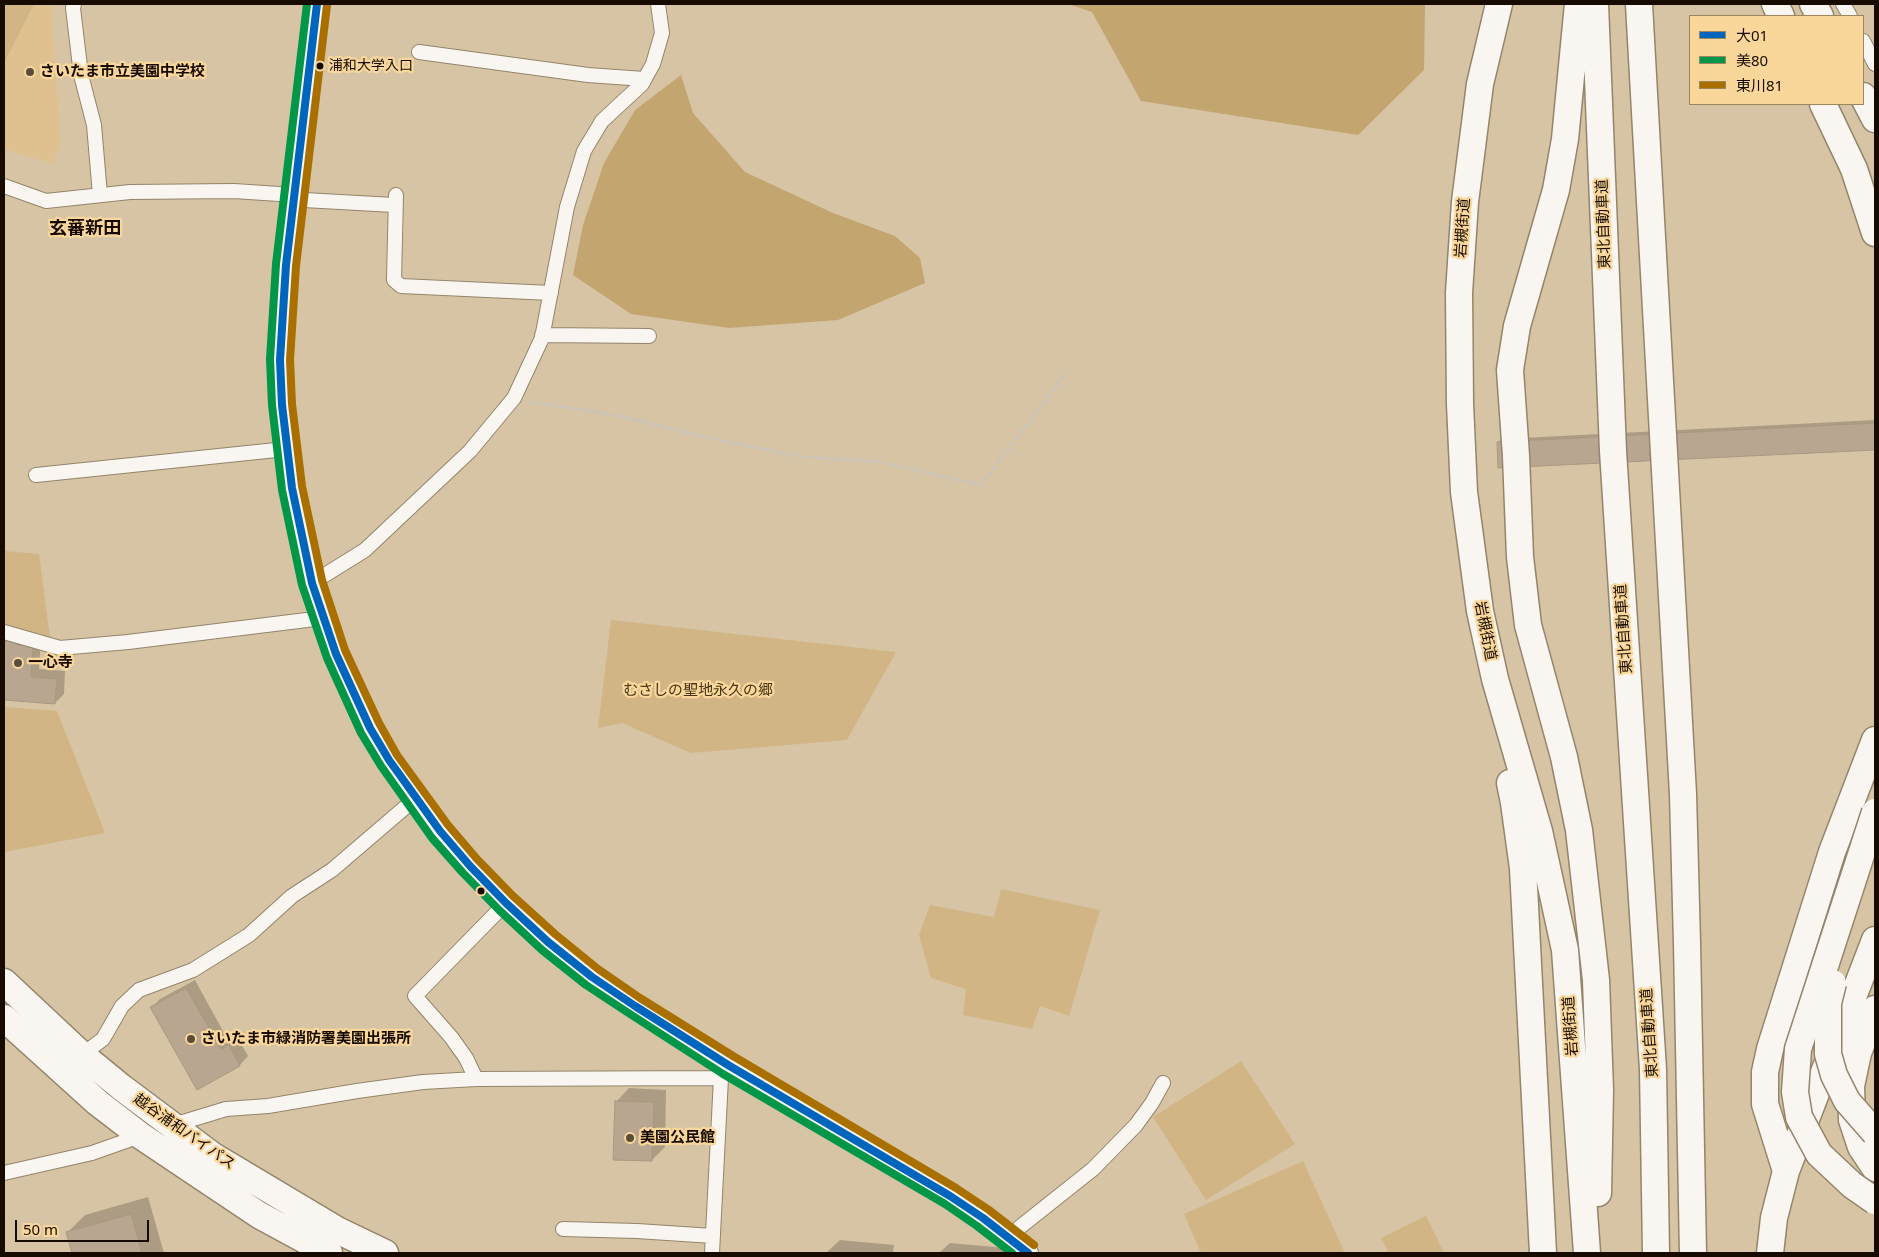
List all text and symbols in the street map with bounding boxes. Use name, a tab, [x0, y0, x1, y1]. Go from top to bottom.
legend	[1689, 15, 1864, 105]
text: 大01	[1736, 25, 1768, 45]
text: 美80	[1736, 50, 1768, 70]
place label: 浦和大学入口	[329, 58, 413, 74]
marker: 浦和大学入口	[315, 61, 325, 71]
place label: さいたま市立美園中学校	[40, 63, 205, 81]
marker: さいたま市立美園中学校	[24, 66, 36, 78]
text: 東川81	[1736, 75, 1783, 95]
street label: 東北自動車道	[1593, 179, 1615, 269]
street label: 岩槻街道	[1452, 197, 1474, 259]
district label: 玄蕃新田	[49, 218, 121, 240]
street label: 東北自動車道	[1612, 583, 1636, 675]
street label: 岩槻街道	[1470, 600, 1500, 662]
place label: 一心寺	[28, 654, 73, 672]
marker: 一心寺	[12, 657, 24, 669]
park label: むさしの聖地永久の郷	[623, 682, 773, 700]
unlabelled marker	[476, 886, 486, 896]
street label: 東北自動車道	[1638, 987, 1662, 1079]
street label: 岩槻街道	[1560, 995, 1582, 1057]
place label: さいたま市緑消防署美園出張所	[201, 1030, 411, 1048]
marker: さいたま市緑消防署美園出張所	[185, 1033, 197, 1045]
street label: 越谷浦和バイパス	[130, 1090, 238, 1174]
place label: 美園公民館	[640, 1129, 715, 1147]
marker: 美園公民館	[624, 1132, 636, 1144]
scale bar	[18, 1210, 151, 1242]
text: 50 m	[23, 1219, 58, 1239]

